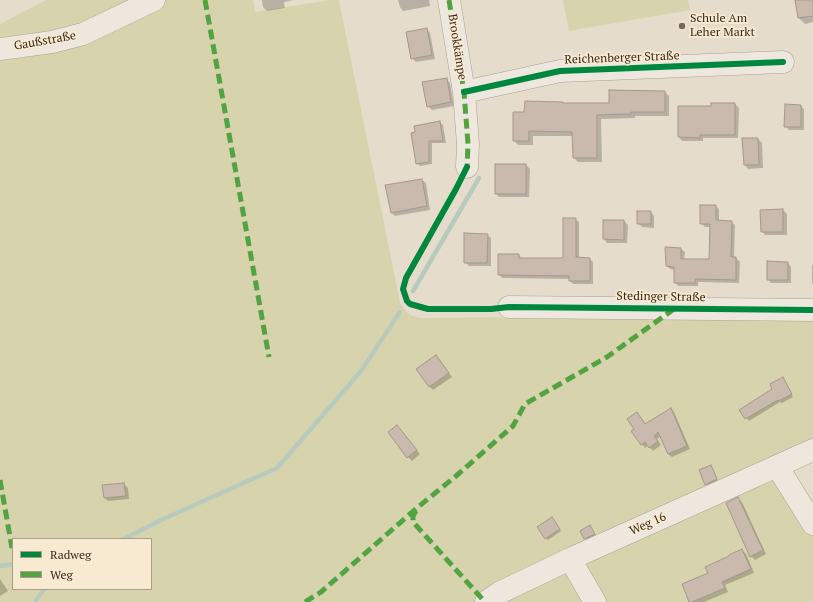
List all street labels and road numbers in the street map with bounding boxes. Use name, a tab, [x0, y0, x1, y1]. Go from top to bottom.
street label: Brookkämpe	[445, 13, 469, 81]
street label: Gaußstraße	[13, 28, 77, 54]
street label: Reichenberger Straße	[564, 49, 680, 67]
street label: Stedinger Straße	[616, 289, 706, 305]
street label: Weg 16	[627, 510, 669, 538]

